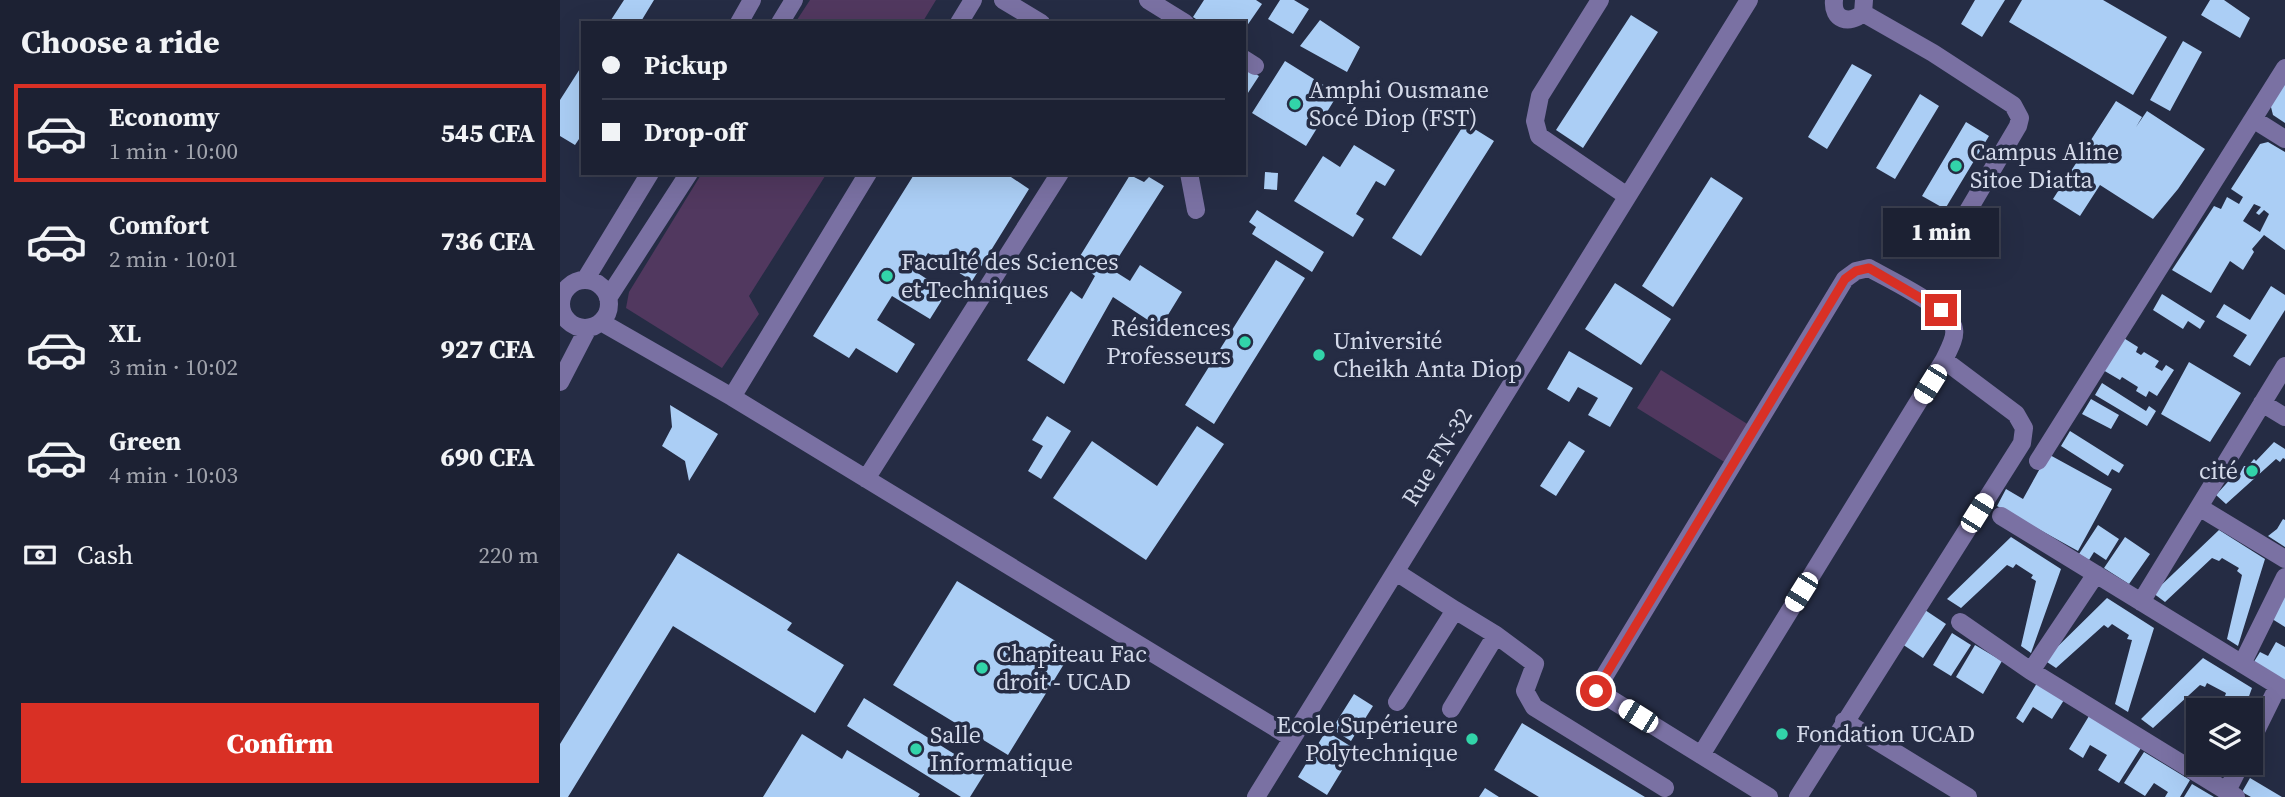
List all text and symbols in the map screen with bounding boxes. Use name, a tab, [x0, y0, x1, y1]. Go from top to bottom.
text: Choose a ride	[21, 20, 220, 64]
text: Pickup	[644, 47, 728, 83]
place label: Amphi Ousmane Socé Diop (FST)	[1309, 73, 1489, 134]
marker: Amphi Ousmane Socé Diop (FST)	[1287, 96, 1303, 112]
text: Economy	[109, 99, 220, 135]
icon: car	[25, 102, 88, 165]
text: Drop-off	[644, 114, 746, 150]
text: 545 CFA	[440, 115, 535, 151]
text: 1 min · 10:00	[109, 135, 238, 167]
place label: Campus Aline Sitoe Diatta	[1970, 135, 2119, 196]
marker: Campus Aline Sitoe Diatta	[1948, 158, 1964, 174]
text: Comfort	[109, 207, 209, 243]
callout: 1 min	[1883, 208, 1999, 258]
icon: car	[25, 210, 88, 273]
text: 1 min	[1911, 216, 1971, 248]
text: 736 CFA	[440, 223, 535, 259]
text: 2 min · 10:01	[109, 243, 238, 275]
place label: Faculté des Sciences et Techniques	[901, 245, 1119, 306]
marker: Faculté des Sciences et Techniques	[879, 268, 895, 284]
route end	[1925, 294, 1957, 326]
place label: Résidences Professeurs	[1106, 311, 1231, 372]
text: XL	[109, 315, 141, 351]
icon: car	[25, 318, 88, 381]
place label: Université Cheikh Anta Diop	[1333, 324, 1522, 385]
text: 927 CFA	[440, 331, 535, 367]
marker: Résidences Professeurs	[1237, 334, 1253, 350]
marker: Université Cheikh Anta Diop	[1311, 347, 1327, 363]
text: 3 min · 10:02	[109, 351, 238, 383]
car	[1910, 361, 1951, 407]
street label: Rue FN-32	[1393, 401, 1480, 512]
text: Green	[109, 423, 181, 459]
icon: car	[25, 426, 88, 489]
text: 690 CFA	[440, 439, 535, 475]
place label: cité	[2199, 454, 2238, 487]
text: 4 min · 10:03	[109, 459, 238, 491]
marker: cité	[2244, 463, 2260, 479]
car	[1957, 490, 1998, 536]
icon: cash	[21, 536, 59, 574]
text: Cash	[77, 537, 133, 573]
text: 220 m	[478, 539, 539, 571]
car	[1781, 569, 1822, 615]
place label: Chapiteau Fac droit - UCAD	[996, 637, 1147, 698]
marker: Chapiteau Fac droit - UCAD	[974, 660, 990, 676]
route start	[1580, 675, 1612, 707]
car	[1615, 696, 1662, 736]
map controls	[2186, 698, 2263, 775]
button: layers	[2186, 698, 2263, 775]
button: Confirm	[21, 703, 539, 783]
place label: Ecole Supérieure Polytechnique	[1276, 708, 1458, 769]
place label: Fondation UCAD	[1796, 717, 1975, 750]
place label: Salle Informatique	[930, 718, 1073, 779]
marker: Fondation UCAD	[1774, 726, 1790, 742]
marker: Ecole Supérieure Polytechnique	[1464, 731, 1480, 747]
marker: Salle Informatique	[908, 741, 924, 757]

